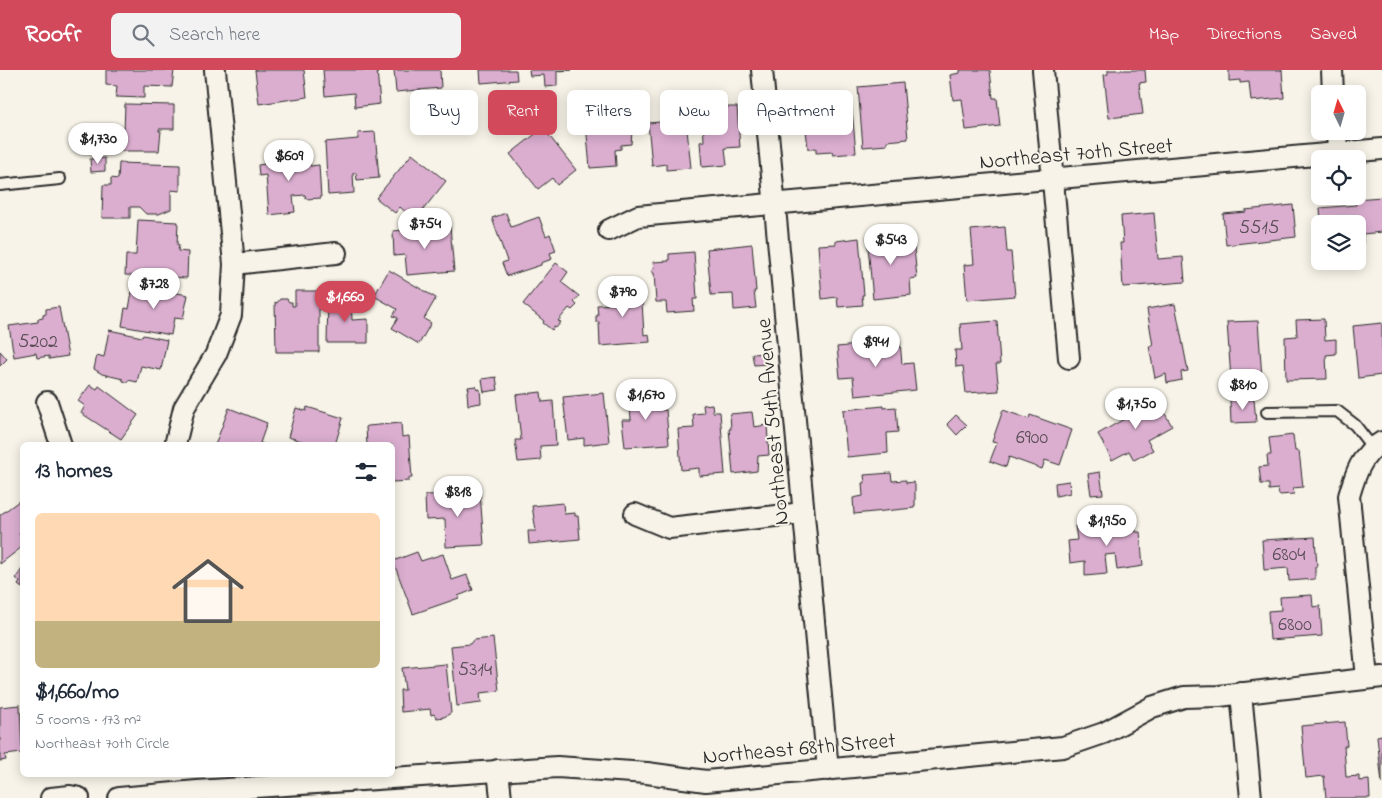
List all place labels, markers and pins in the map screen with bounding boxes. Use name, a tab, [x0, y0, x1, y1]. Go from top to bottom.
pin: $1,730	[57, 122, 139, 165]
pin: $609	[259, 140, 319, 182]
pin: $754	[395, 208, 455, 250]
pin: $543	[861, 224, 921, 266]
pin: $728	[124, 268, 184, 310]
pin: $790	[593, 276, 653, 318]
pin: $1,660	[304, 280, 386, 323]
pin: $941	[846, 326, 906, 368]
pin: $810	[1213, 368, 1273, 411]
pin: $1,670	[605, 378, 687, 421]
pin: $1,750	[1095, 388, 1177, 430]
pin: $818	[428, 476, 488, 518]
pin: $1,950	[1066, 504, 1148, 547]

